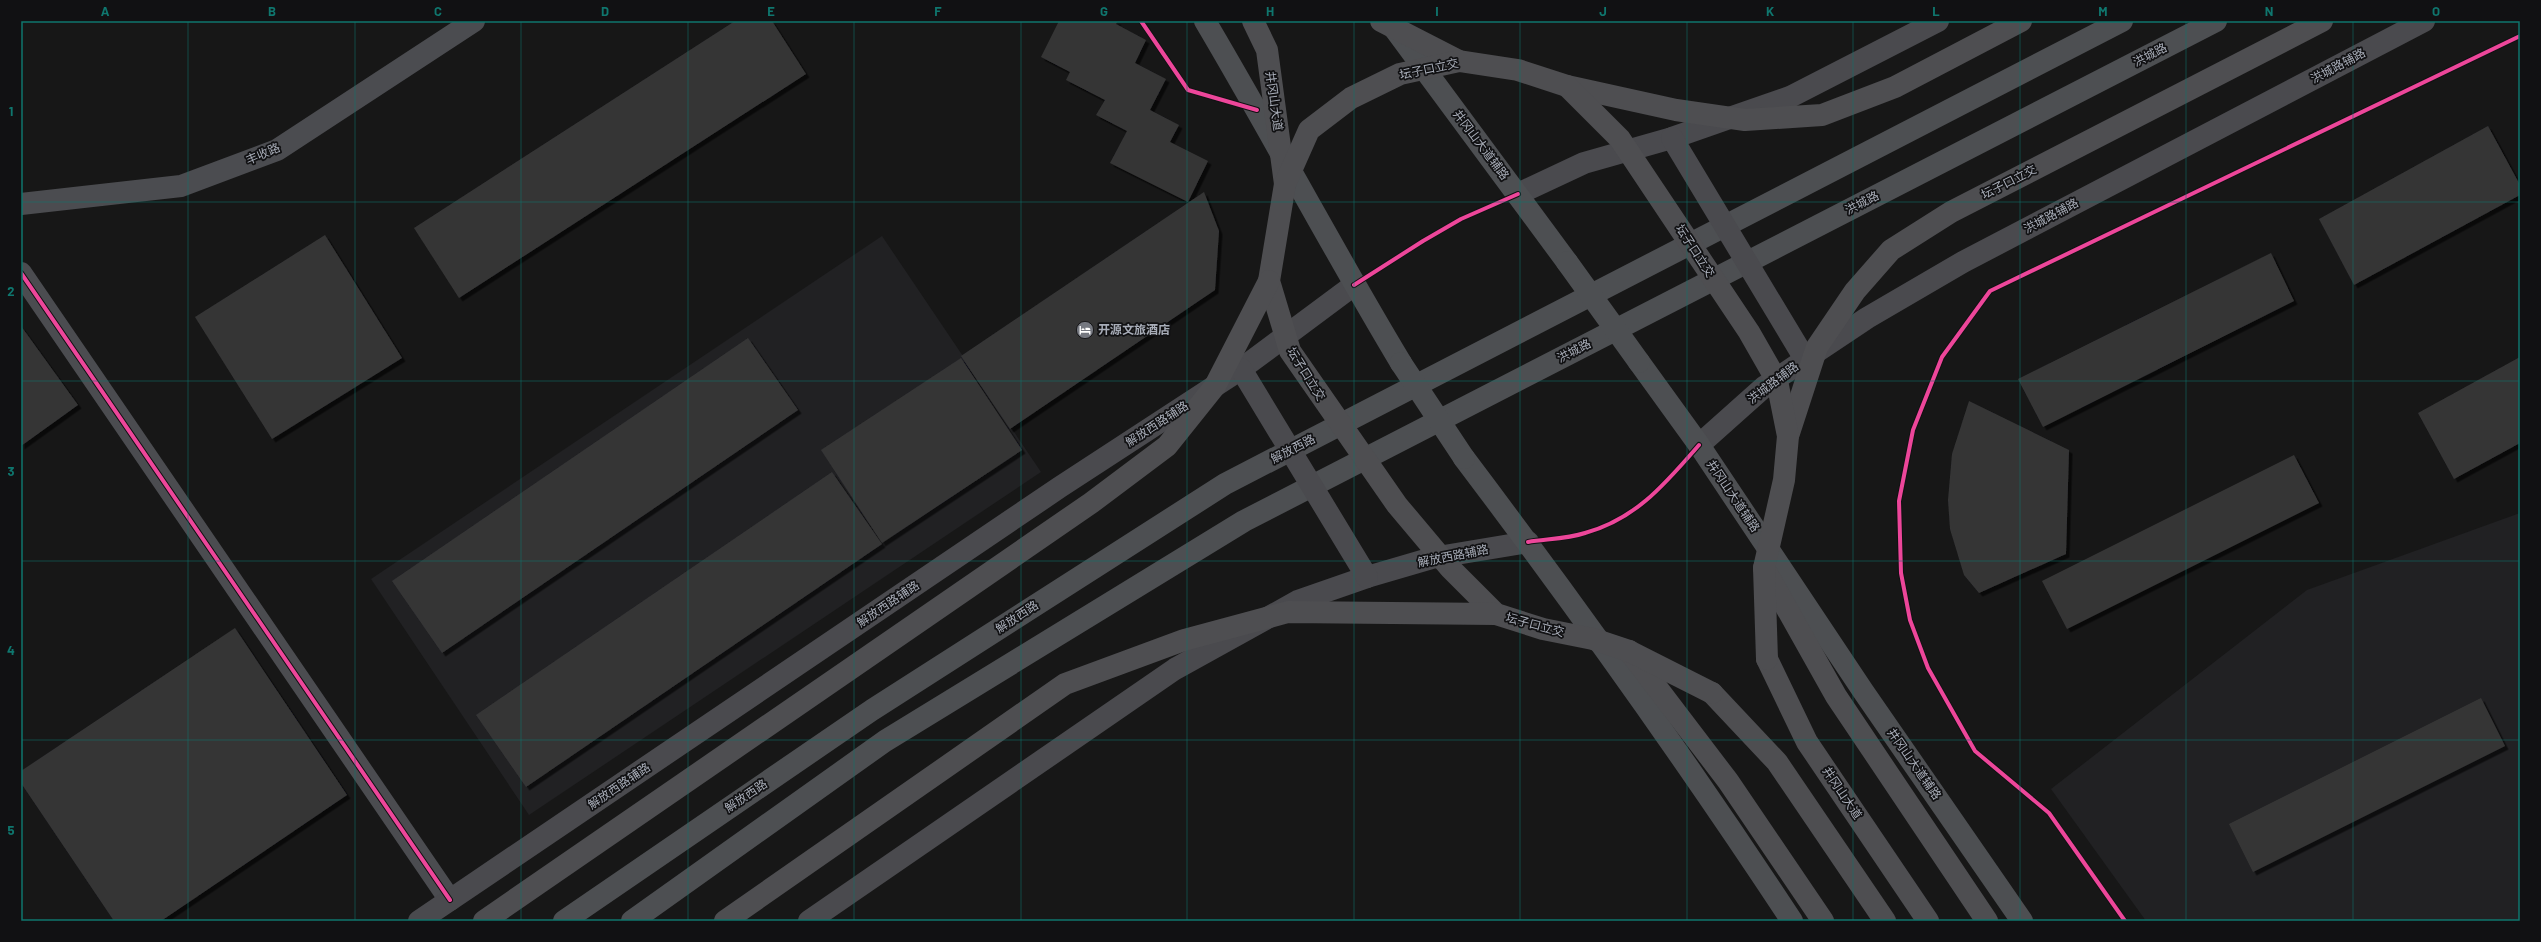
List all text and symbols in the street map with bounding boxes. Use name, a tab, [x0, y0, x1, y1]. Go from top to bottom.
text: A	[101, 3, 110, 19]
text: B	[268, 3, 276, 19]
text: C	[434, 3, 442, 19]
text: D	[601, 3, 609, 19]
text: E	[767, 3, 775, 19]
text: F	[934, 3, 942, 19]
text: G	[1100, 3, 1108, 19]
text: H	[1266, 3, 1274, 19]
text: I	[1435, 3, 1439, 19]
text: J	[1599, 3, 1607, 19]
text: K	[1766, 3, 1774, 19]
text: L	[1932, 3, 1940, 19]
text: M	[2098, 3, 2108, 19]
text: N	[2265, 3, 2273, 19]
text: O	[2432, 3, 2440, 19]
street label: 洪城路	[2130, 40, 2169, 69]
street label: 洪城路辅路	[2308, 45, 2367, 85]
street label: 坛子口立交	[1398, 55, 1460, 81]
street label: 井冈山大道	[1264, 70, 1286, 132]
text: 1	[9, 103, 13, 119]
street label: 井冈山大道辅路	[1451, 107, 1513, 182]
street label: 丰收路	[243, 140, 282, 167]
street label: 坛子口立交	[1979, 161, 2038, 201]
street label: 洪城路	[1842, 188, 1881, 217]
street label: 洪城路辅路	[2021, 195, 2080, 235]
street label: 坛子口立交	[1674, 221, 1718, 279]
text: 2	[7, 283, 15, 299]
hotel icon: 开源文旅酒店	[1075, 320, 1095, 340]
place label: 开源文旅酒店	[1098, 322, 1170, 336]
street label: 洪城路	[1554, 336, 1593, 365]
street label: 坛子口立交	[1285, 344, 1329, 403]
street label: 洪城路辅路	[1744, 359, 1801, 406]
street label: 解放西路辅路	[1122, 398, 1190, 449]
street label: 解放西路	[1268, 431, 1317, 465]
street label: 井冈山大道辅路	[1705, 457, 1763, 534]
text: 3	[7, 463, 15, 479]
street label: 解放西路辅路	[1416, 541, 1489, 569]
street label: 解放西路辅路	[854, 577, 921, 629]
street label: 解放西路	[993, 597, 1040, 635]
street label: 坛子口立交	[1504, 610, 1566, 639]
text: 4	[7, 642, 15, 658]
street label: 井冈山大道辅路	[1885, 725, 1945, 802]
street label: 解放西路辅路	[585, 759, 652, 811]
street label: 井冈山大道	[1820, 764, 1865, 821]
street label: 解放西路	[722, 776, 769, 814]
text: 5	[7, 822, 15, 838]

